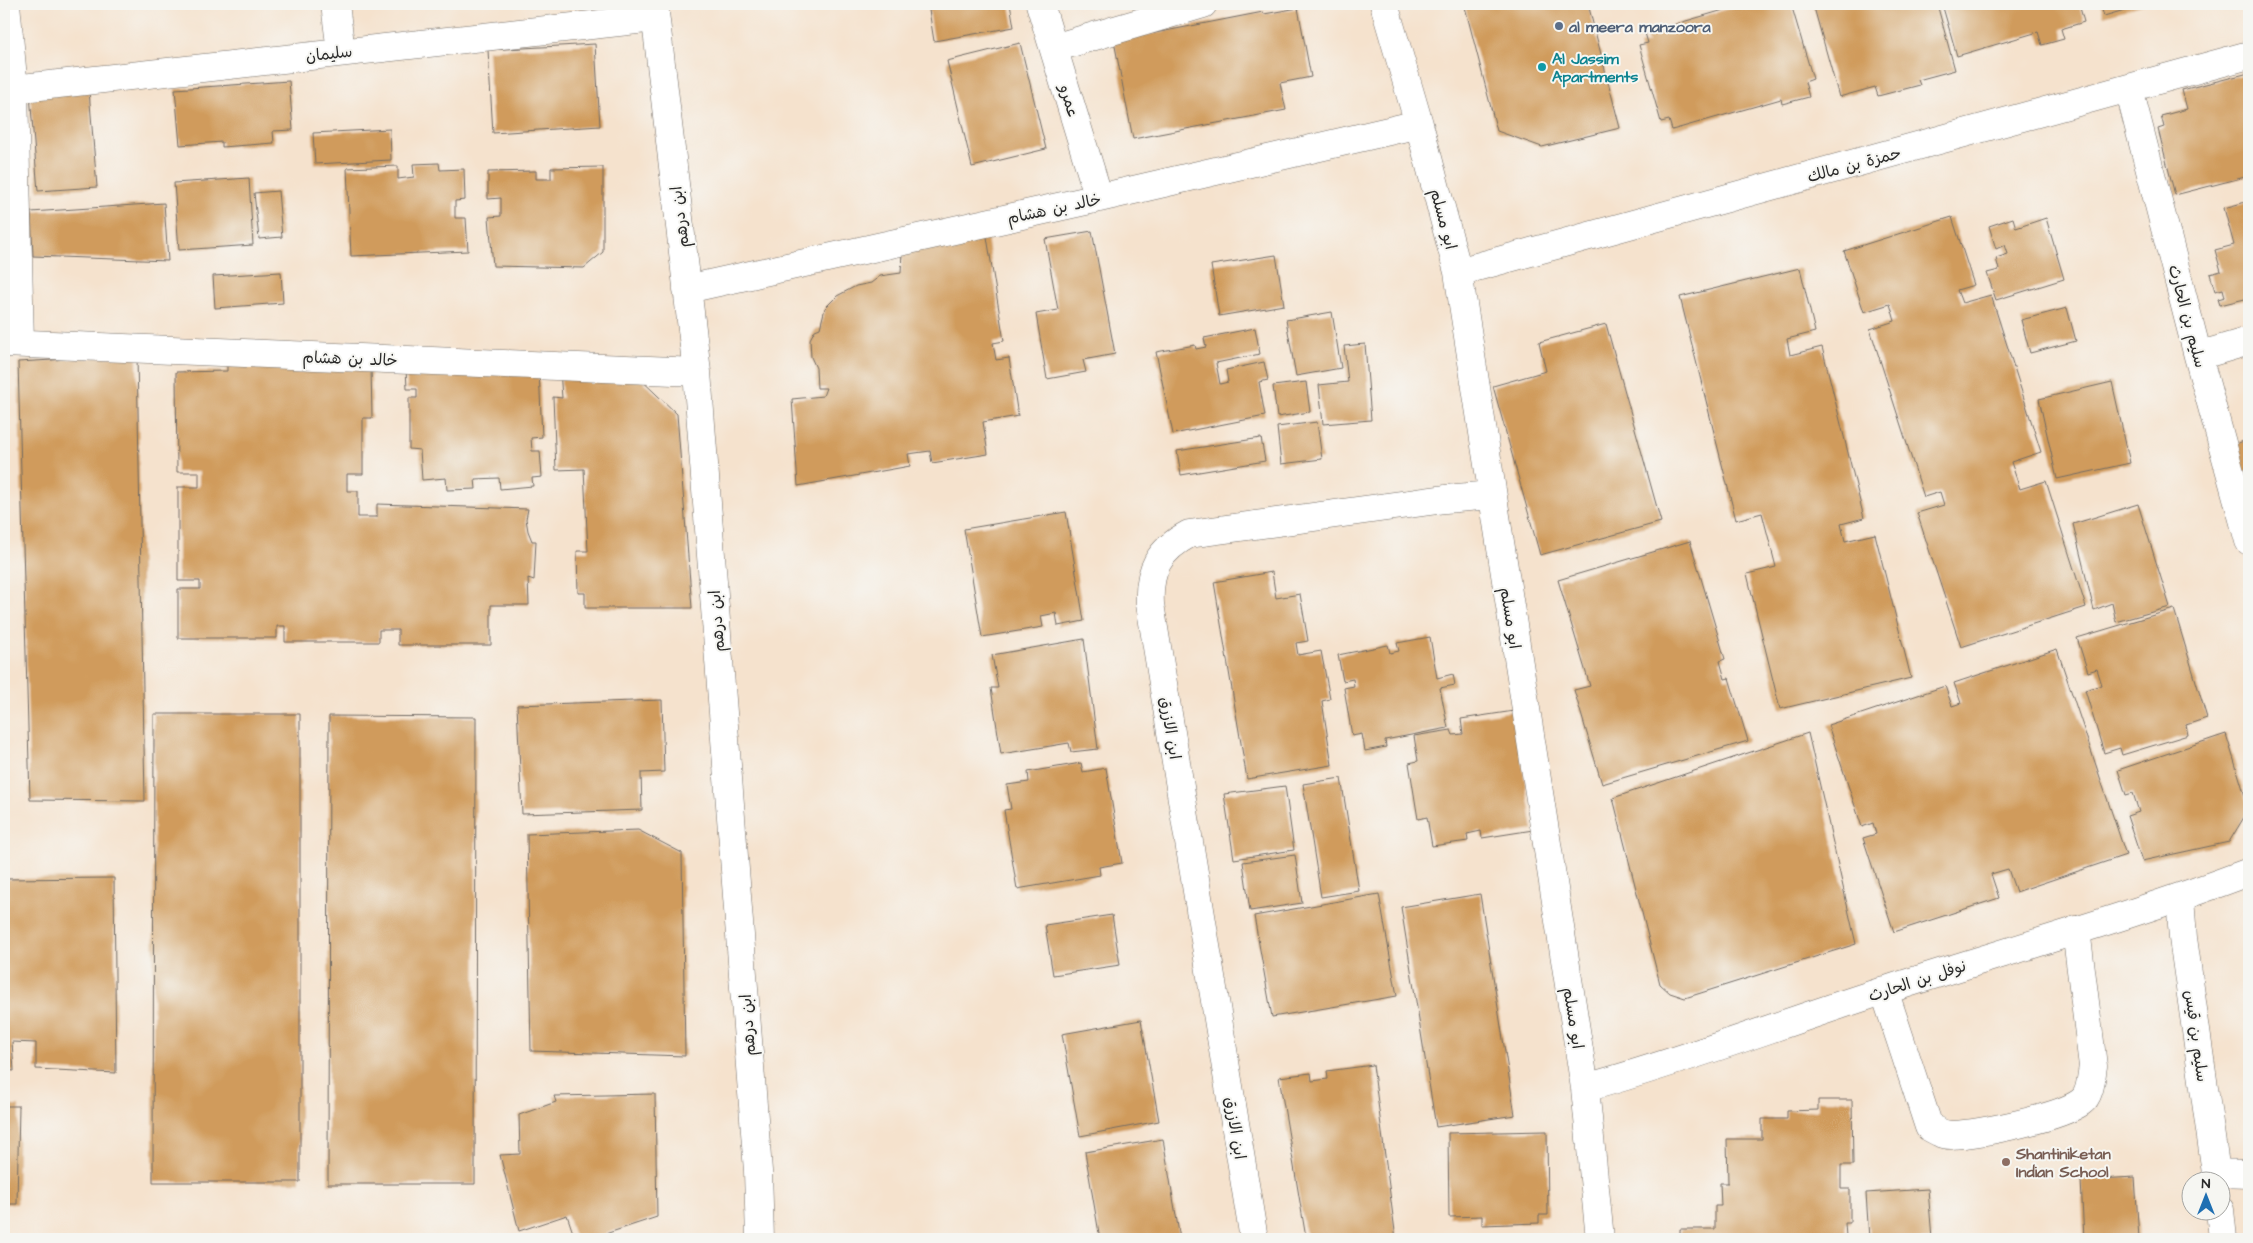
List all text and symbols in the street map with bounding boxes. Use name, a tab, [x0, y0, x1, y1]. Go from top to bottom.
place label: al meera manzoora	[1568, 16, 1712, 38]
marker: al meera manzoora	[1553, 20, 1565, 32]
street label: سليمان	[305, 41, 354, 67]
place label: Al Jassim Apartments	[1552, 48, 1638, 88]
marker: Al Jassim Apartments	[1536, 61, 1548, 73]
street label: عمرو	[1053, 80, 1084, 121]
street label: حمزة بن مالك	[1805, 142, 1904, 188]
street label: ابن درهم	[665, 185, 696, 249]
street label: ابو مسلم	[1423, 186, 1462, 252]
street label: خالد بن هشام	[1005, 188, 1103, 231]
street label: سليم بن الحارث	[2162, 262, 2211, 370]
street label: خالد بن هشام	[302, 346, 398, 373]
street label: ابو مسلم	[1493, 586, 1526, 651]
street label: ابن درهم	[704, 589, 731, 653]
street label: ابن الازرق	[1154, 695, 1186, 761]
street label: نوفل بن الحارث	[1866, 955, 1969, 1007]
street label: ابو مسلم	[1556, 986, 1589, 1051]
street label: سليم بن قيس	[2178, 989, 2213, 1084]
street label: ابن درهم	[735, 993, 762, 1057]
street label: ابن الازرق	[1219, 1095, 1251, 1161]
place label: Shantiniketan Indian School	[2015, 1143, 2111, 1183]
marker: Shantiniketan Indian School	[2000, 1156, 2012, 1168]
north arrow	[2180, 1170, 2230, 1220]
text: N	[2202, 1174, 2211, 1194]

